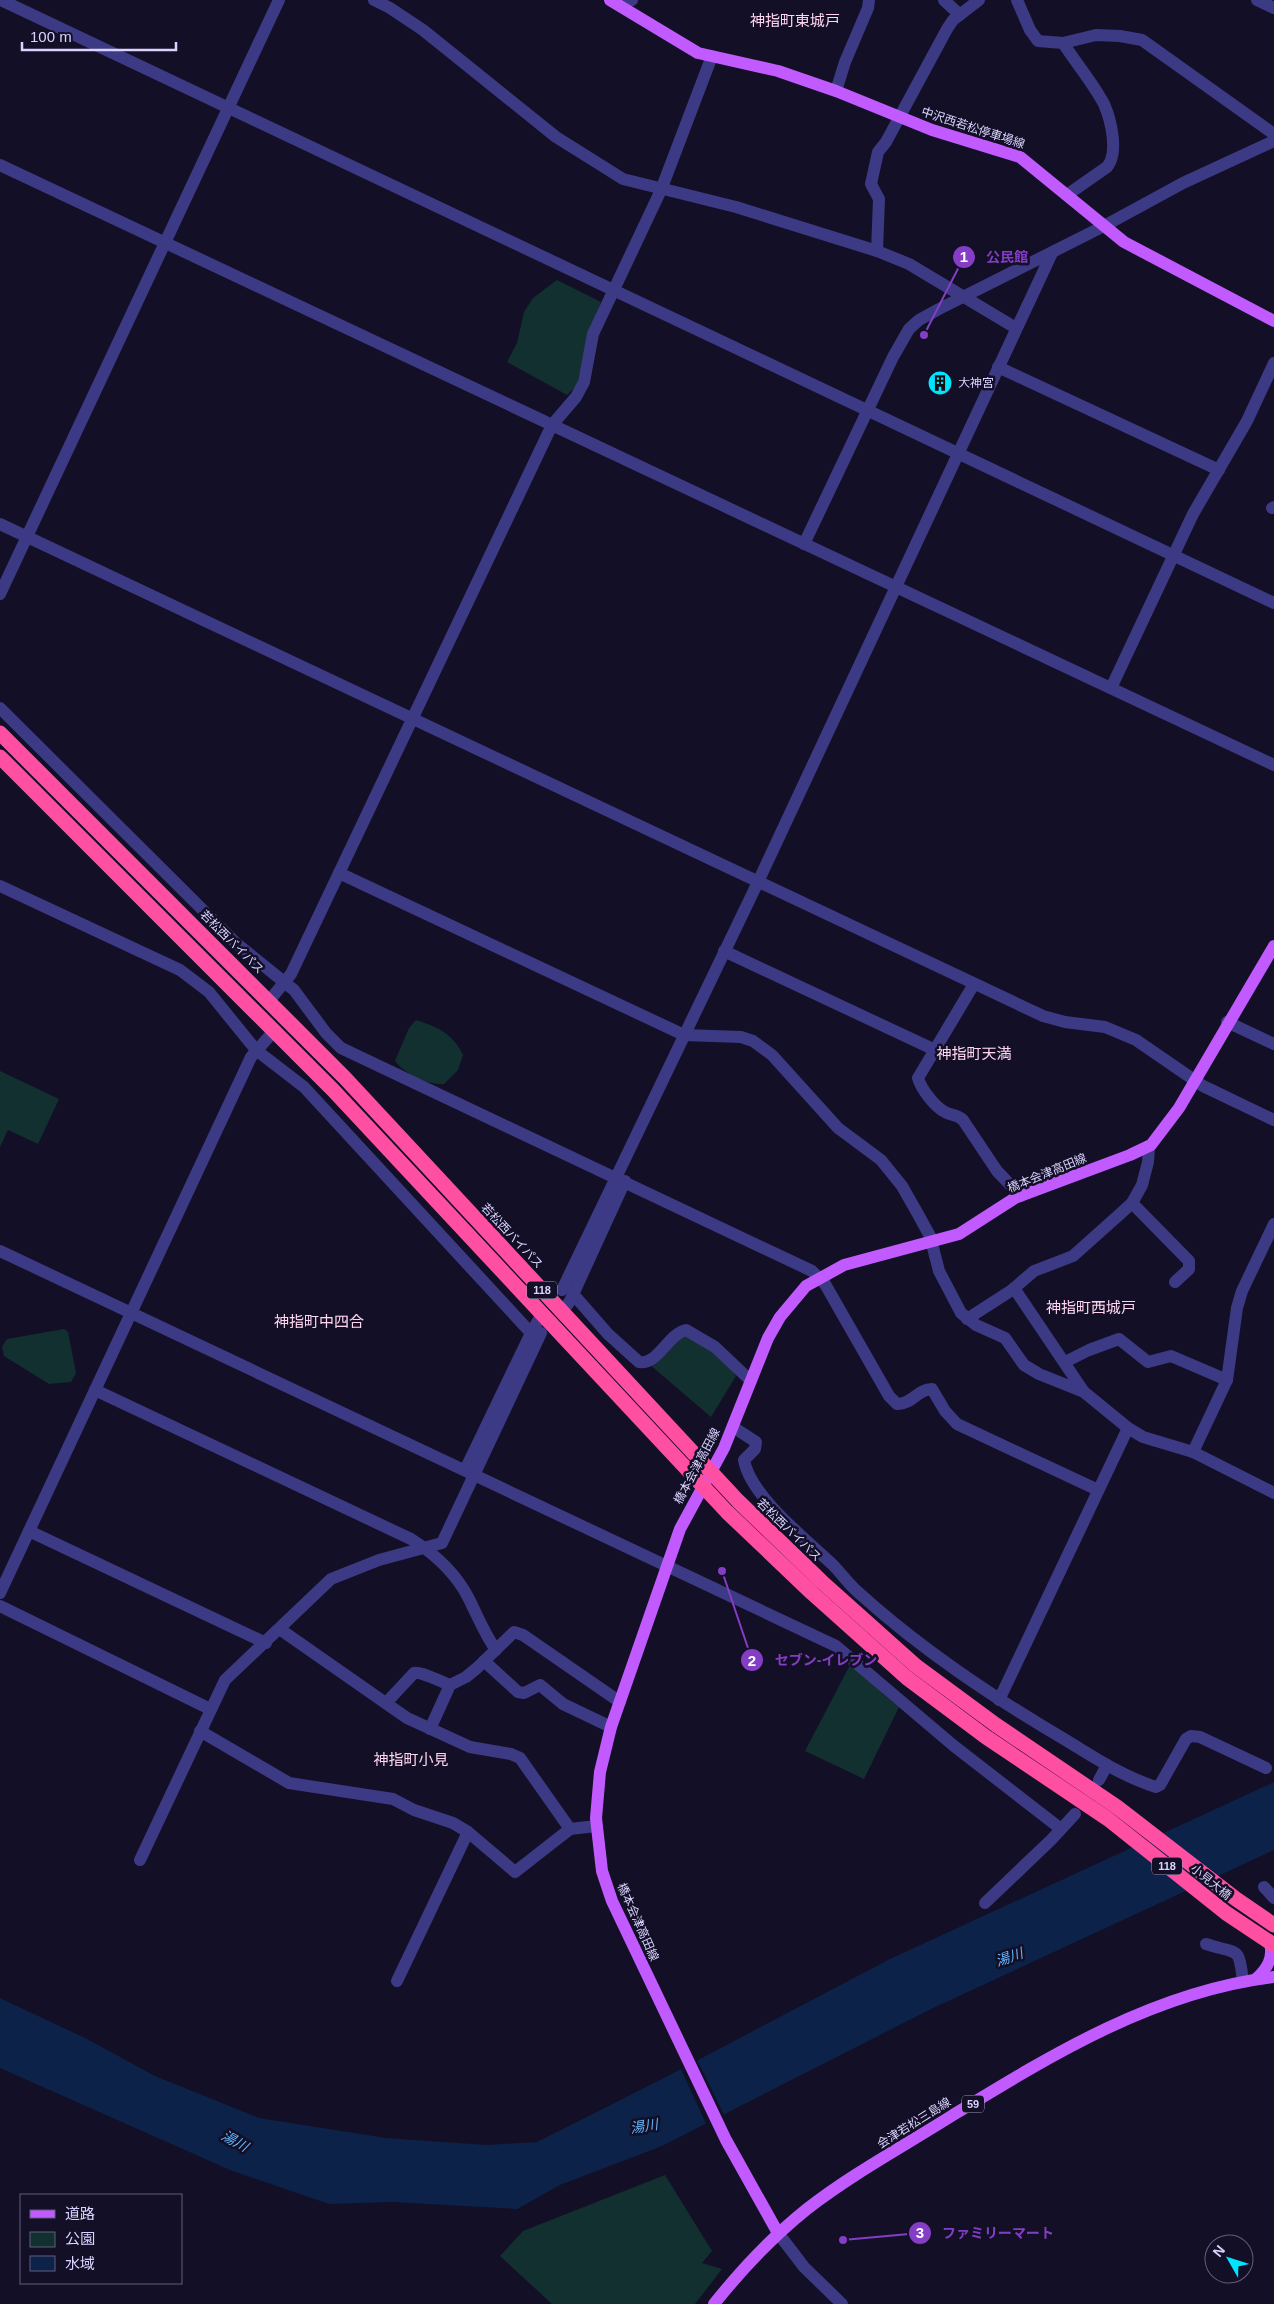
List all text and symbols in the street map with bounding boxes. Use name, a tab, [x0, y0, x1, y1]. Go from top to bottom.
district label: 神指町東城戸	[750, 12, 840, 29]
scale bar	[22, 20, 176, 52]
text: 100 m	[30, 28, 72, 45]
street label: 中沢西若松停車場線	[919, 105, 1027, 151]
callout: 公民館	[951, 242, 1038, 271]
text: 1	[960, 248, 968, 265]
text: 公民館	[986, 249, 1028, 265]
building icon: 大神宮	[927, 370, 953, 396]
place label: 大神宮	[958, 376, 994, 390]
street label: 若松西バイパス	[197, 907, 267, 977]
district label: 神指町天満	[936, 1045, 1012, 1062]
street label: 橋本会津高田線	[1005, 1151, 1089, 1195]
street label: 若松西バイパス	[478, 1201, 546, 1271]
road number: 118	[527, 1282, 557, 1298]
district label: 神指町西城戸	[1046, 1299, 1136, 1316]
district label: 神指町中四合	[274, 1313, 364, 1330]
street label: 橋本会津高田線	[671, 1426, 723, 1506]
street label: 若松西バイパス	[754, 1496, 824, 1564]
callout: セブン-イレブン	[739, 1646, 887, 1675]
text: 2	[748, 1652, 756, 1669]
text: セブン-イレブン	[775, 1652, 877, 1668]
district label: 神指町小見	[373, 1751, 449, 1768]
road number: 118	[1152, 1858, 1182, 1874]
street label: 小見大橋	[1188, 1861, 1234, 1903]
street label: 橋本会津高田線	[615, 1881, 661, 1963]
water label: 湯川	[993, 1944, 1027, 1969]
street label: 会津若松三島線	[875, 2095, 953, 2151]
road number: 59	[962, 2096, 984, 2112]
water label: 湯川	[629, 2116, 661, 2136]
water label: 湯川	[219, 2127, 253, 2156]
legend	[20, 2194, 182, 2284]
text: 道路	[65, 2205, 95, 2222]
callout: ファミリーマート	[907, 2218, 1064, 2247]
text: 3	[916, 2224, 924, 2241]
text: ファミリーマート	[942, 2225, 1054, 2241]
text: 公園	[65, 2230, 95, 2247]
north arrow	[1204, 2234, 1254, 2284]
text: N	[1209, 2242, 1228, 2260]
text: 水域	[65, 2255, 95, 2272]

